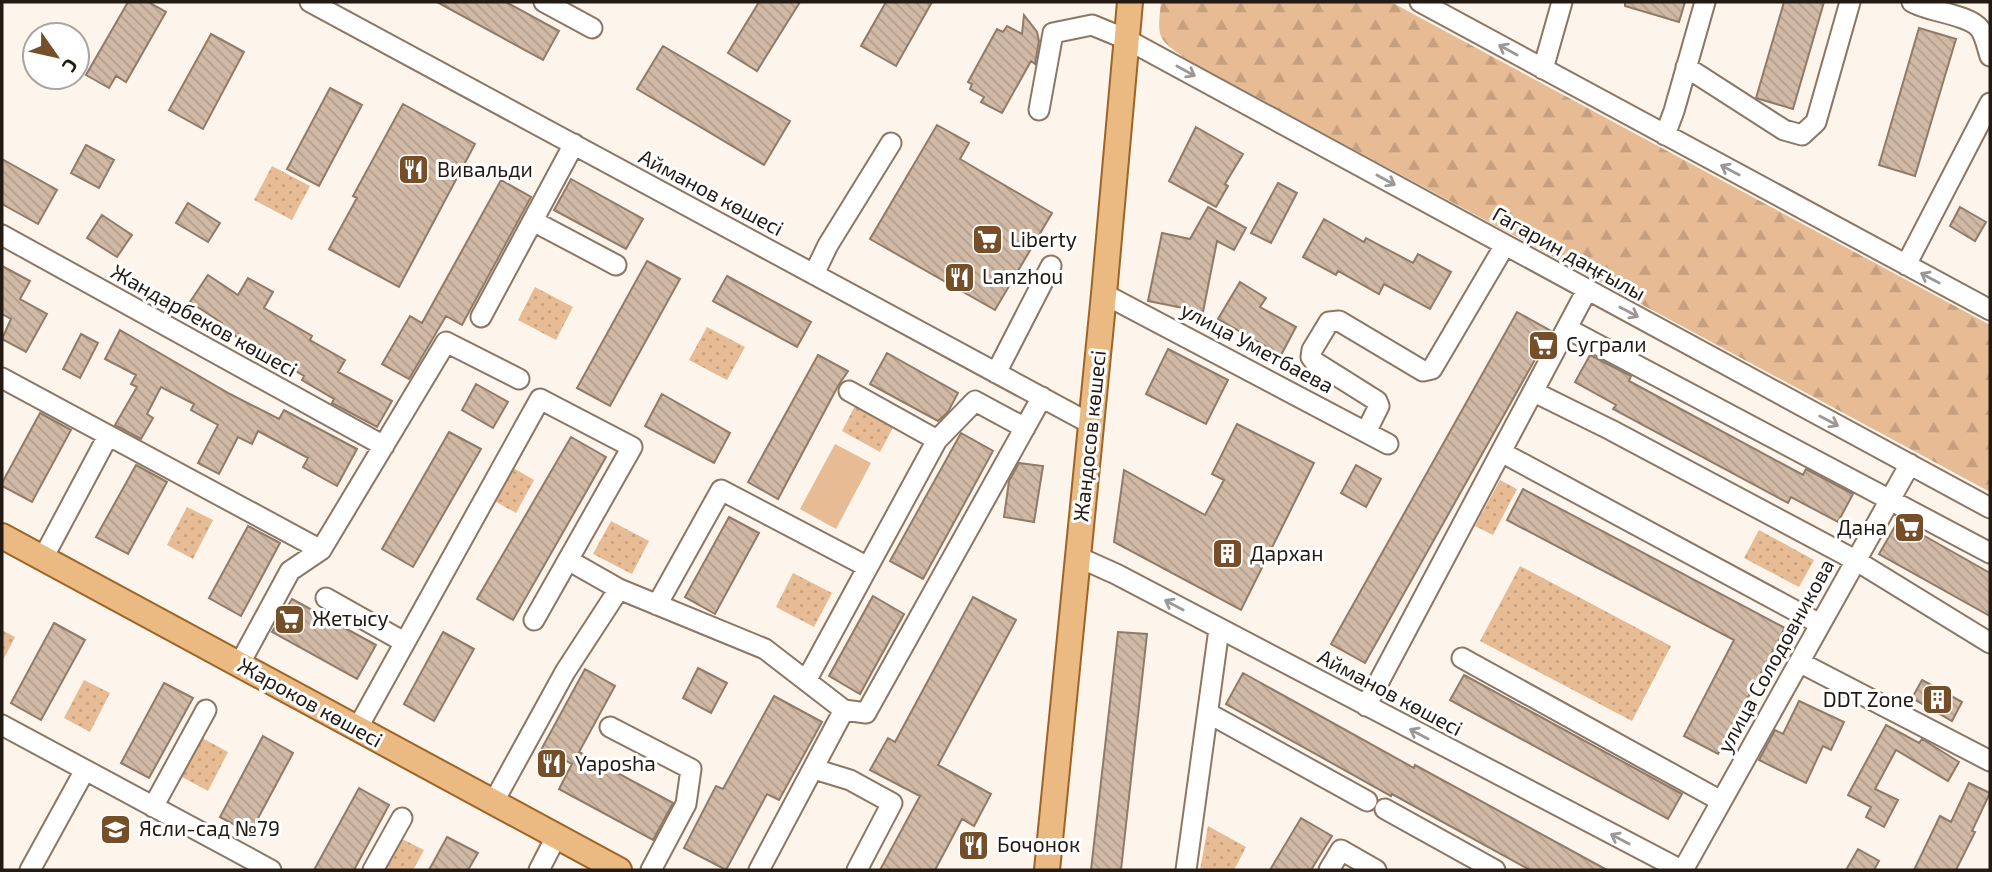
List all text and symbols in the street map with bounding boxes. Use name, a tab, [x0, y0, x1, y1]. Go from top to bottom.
north arrow	[21, 21, 91, 91]
one-way arrow	[1499, 43, 1519, 57]
text: С	[58, 55, 83, 77]
one-way arrow	[1175, 65, 1196, 79]
street label: Айманов көшесі	[635, 143, 788, 240]
restaurant icon: Вивальди	[397, 153, 431, 187]
place label: Вивальди	[437, 156, 533, 181]
one-way arrow	[1720, 163, 1741, 176]
one-way arrow	[1375, 174, 1396, 187]
street label: Гагарин даңғылы	[1489, 200, 1651, 305]
supermarket icon: Liberty	[970, 223, 1004, 257]
place label: Liberty	[1010, 226, 1077, 251]
street label: Жандарбеков көшесі	[107, 258, 302, 381]
restaurant icon: Lanzhou	[942, 260, 976, 294]
place label: Lanzhou	[982, 263, 1063, 288]
one-way arrow	[1920, 271, 1941, 284]
street label: улица Уметбаева	[1177, 296, 1338, 398]
one-way arrow	[1618, 306, 1639, 320]
supermarket icon: Суграли	[1526, 328, 1560, 362]
place label: Суграли	[1566, 331, 1647, 357]
street label: Жандосов көшесі	[1067, 349, 1110, 523]
one-way arrow	[1818, 414, 1839, 428]
supermarket icon: Дана	[1893, 511, 1927, 545]
place label: Дана	[1837, 514, 1887, 539]
building icon: Дархан	[1210, 537, 1244, 571]
place label: Дархан	[1250, 540, 1323, 565]
street label: улица Солодовникова	[1711, 554, 1839, 757]
one-way arrow	[1164, 598, 1185, 611]
supermarket icon: Жетысу	[272, 602, 306, 636]
place label: Жетысу	[312, 605, 389, 631]
street label: Айманов көшесі	[1314, 643, 1467, 740]
street label: Жароков көшесі	[234, 652, 387, 752]
building icon: DDT Zone	[1920, 683, 1954, 717]
place label: DDT Zone	[1823, 686, 1914, 711]
one-way arrow	[1409, 726, 1430, 740]
restaurant icon: Yaposha	[535, 747, 569, 781]
place label: Yaposha	[575, 750, 656, 775]
school or university icon: Ясли-сад №79	[99, 812, 133, 846]
place label: Ясли-сад №79	[139, 815, 280, 840]
restaurant icon: Бочонок	[957, 828, 991, 862]
place label: Бочонок	[997, 831, 1080, 856]
one-way arrow	[1611, 831, 1631, 845]

